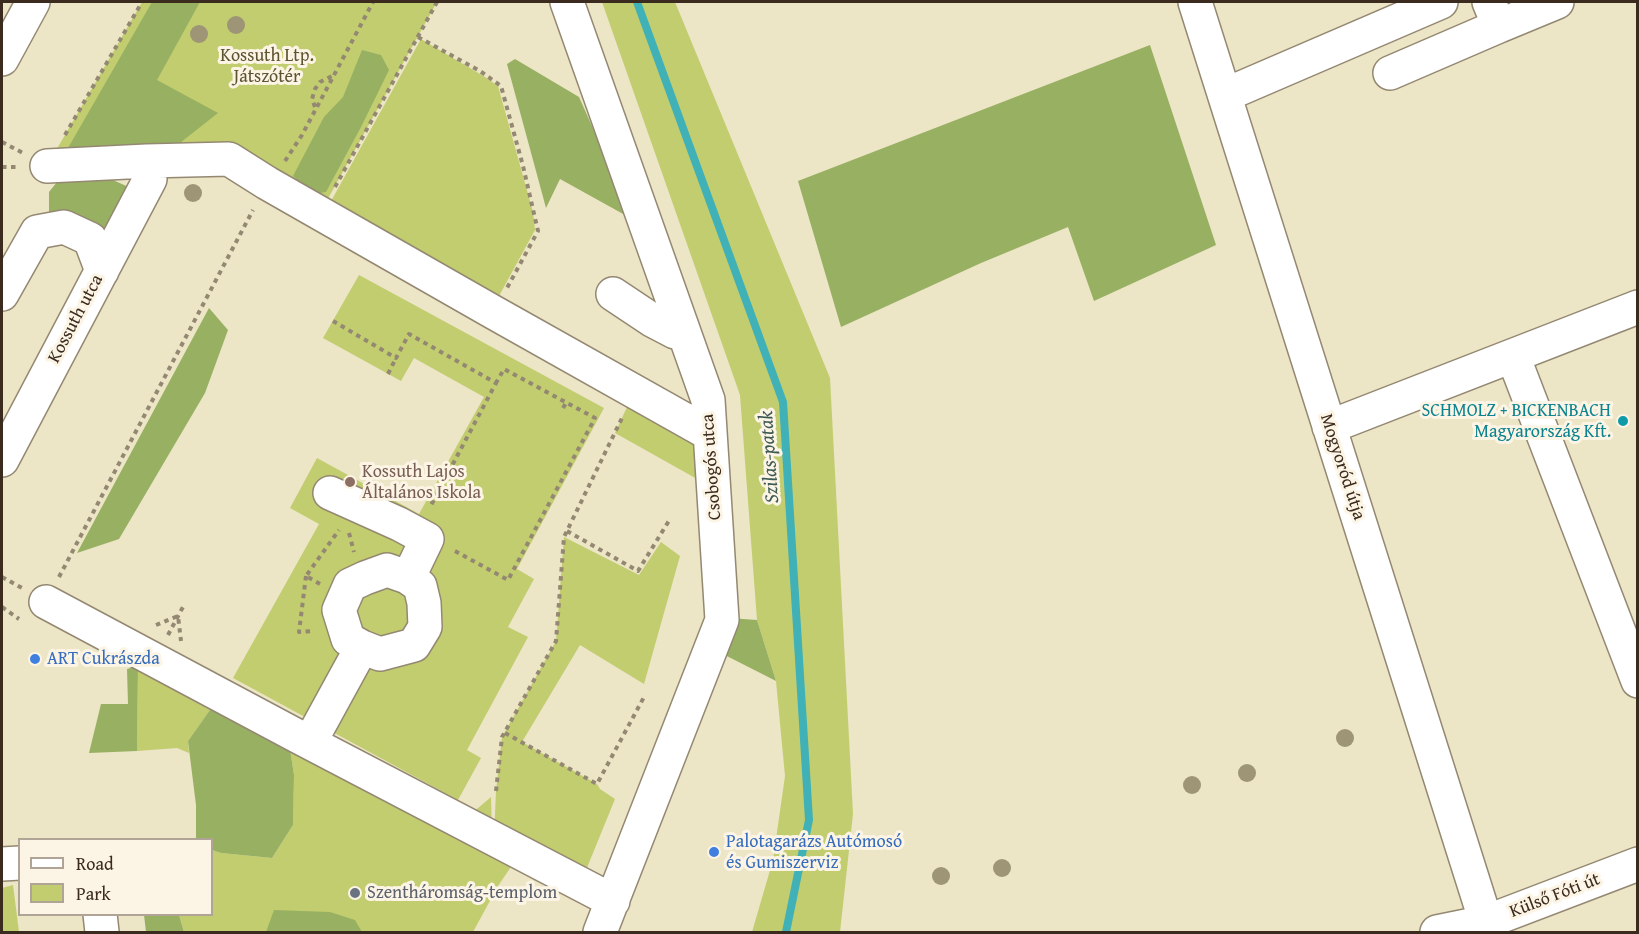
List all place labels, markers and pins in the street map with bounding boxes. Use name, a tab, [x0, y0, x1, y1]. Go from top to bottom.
place label: SCHMOLZ + BICKENBACH Magyarország Kft.	[1421, 400, 1611, 442]
marker: SCHMOLZ + BICKENBACH Magyarország Kft.	[1616, 414, 1630, 428]
place label: Kossuth Lajos Általános Iskola	[362, 461, 481, 504]
marker: Kossuth Lajos Általános Iskola	[343, 475, 357, 489]
place label: ART Cukrászda	[47, 648, 160, 670]
marker: ART Cukrászda	[28, 652, 42, 666]
place label: Palotagarázs Autómosó és Gumiszerviz	[726, 831, 902, 874]
marker: Palotagarázs Autómosó és Gumiszerviz	[707, 845, 721, 859]
place label: Szentháromság-templom	[367, 882, 557, 904]
marker: Szentháromság-templom	[348, 886, 362, 900]

